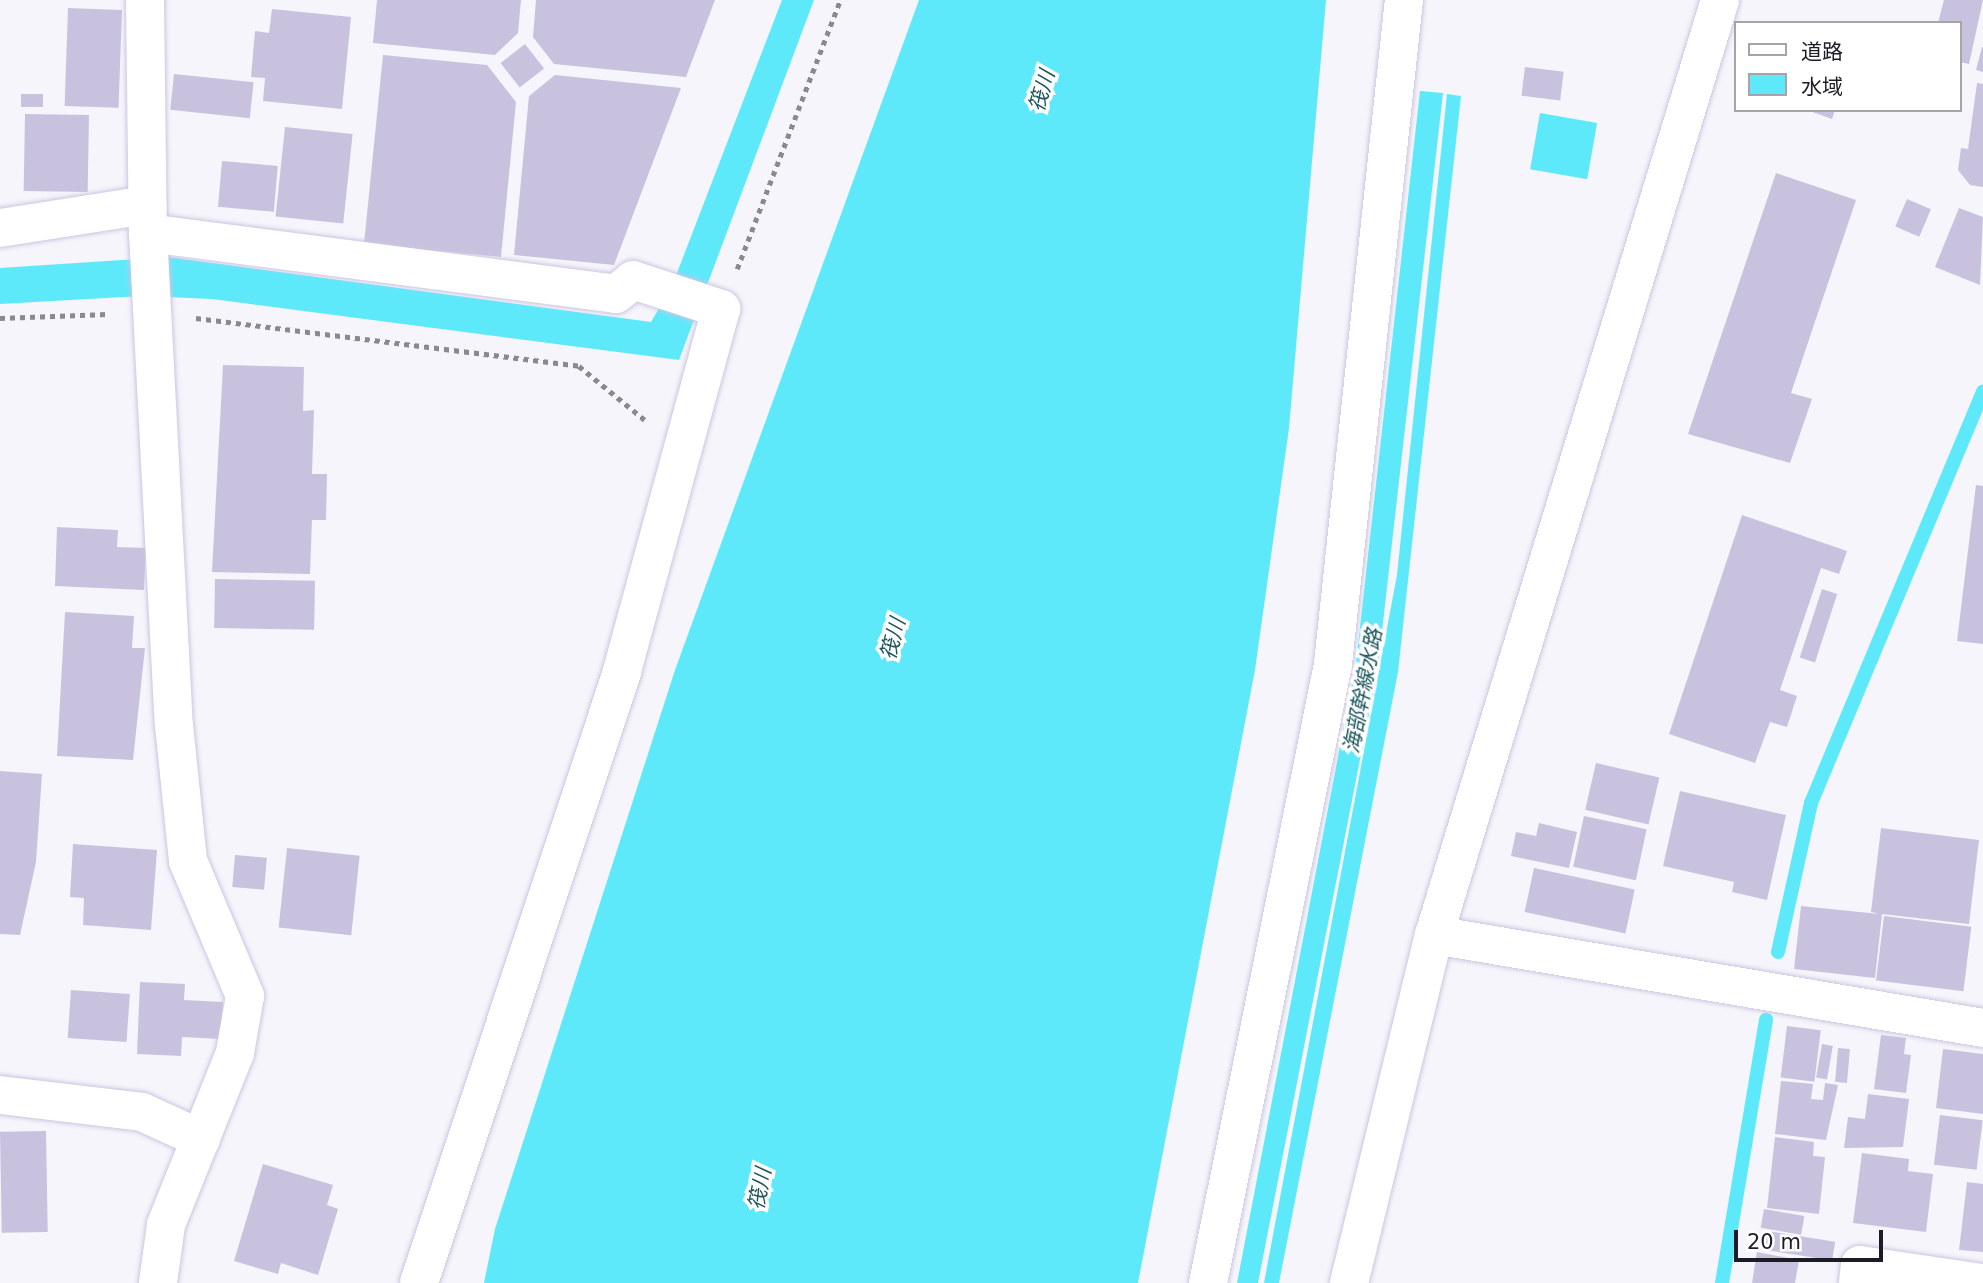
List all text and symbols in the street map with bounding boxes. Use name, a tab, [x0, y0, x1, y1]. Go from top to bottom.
legend	[1734, 21, 1962, 112]
text: 道路	[1801, 40, 1843, 64]
water label: 筏川	[1024, 67, 1060, 115]
text: 水域	[1801, 75, 1843, 99]
water label: 筏川	[875, 615, 911, 663]
water label: 海部幹線水路	[1339, 627, 1387, 755]
water label: 筏川	[744, 1166, 776, 1212]
scale bar	[1738, 1216, 1887, 1260]
text: 20 m	[1747, 1230, 1801, 1254]

